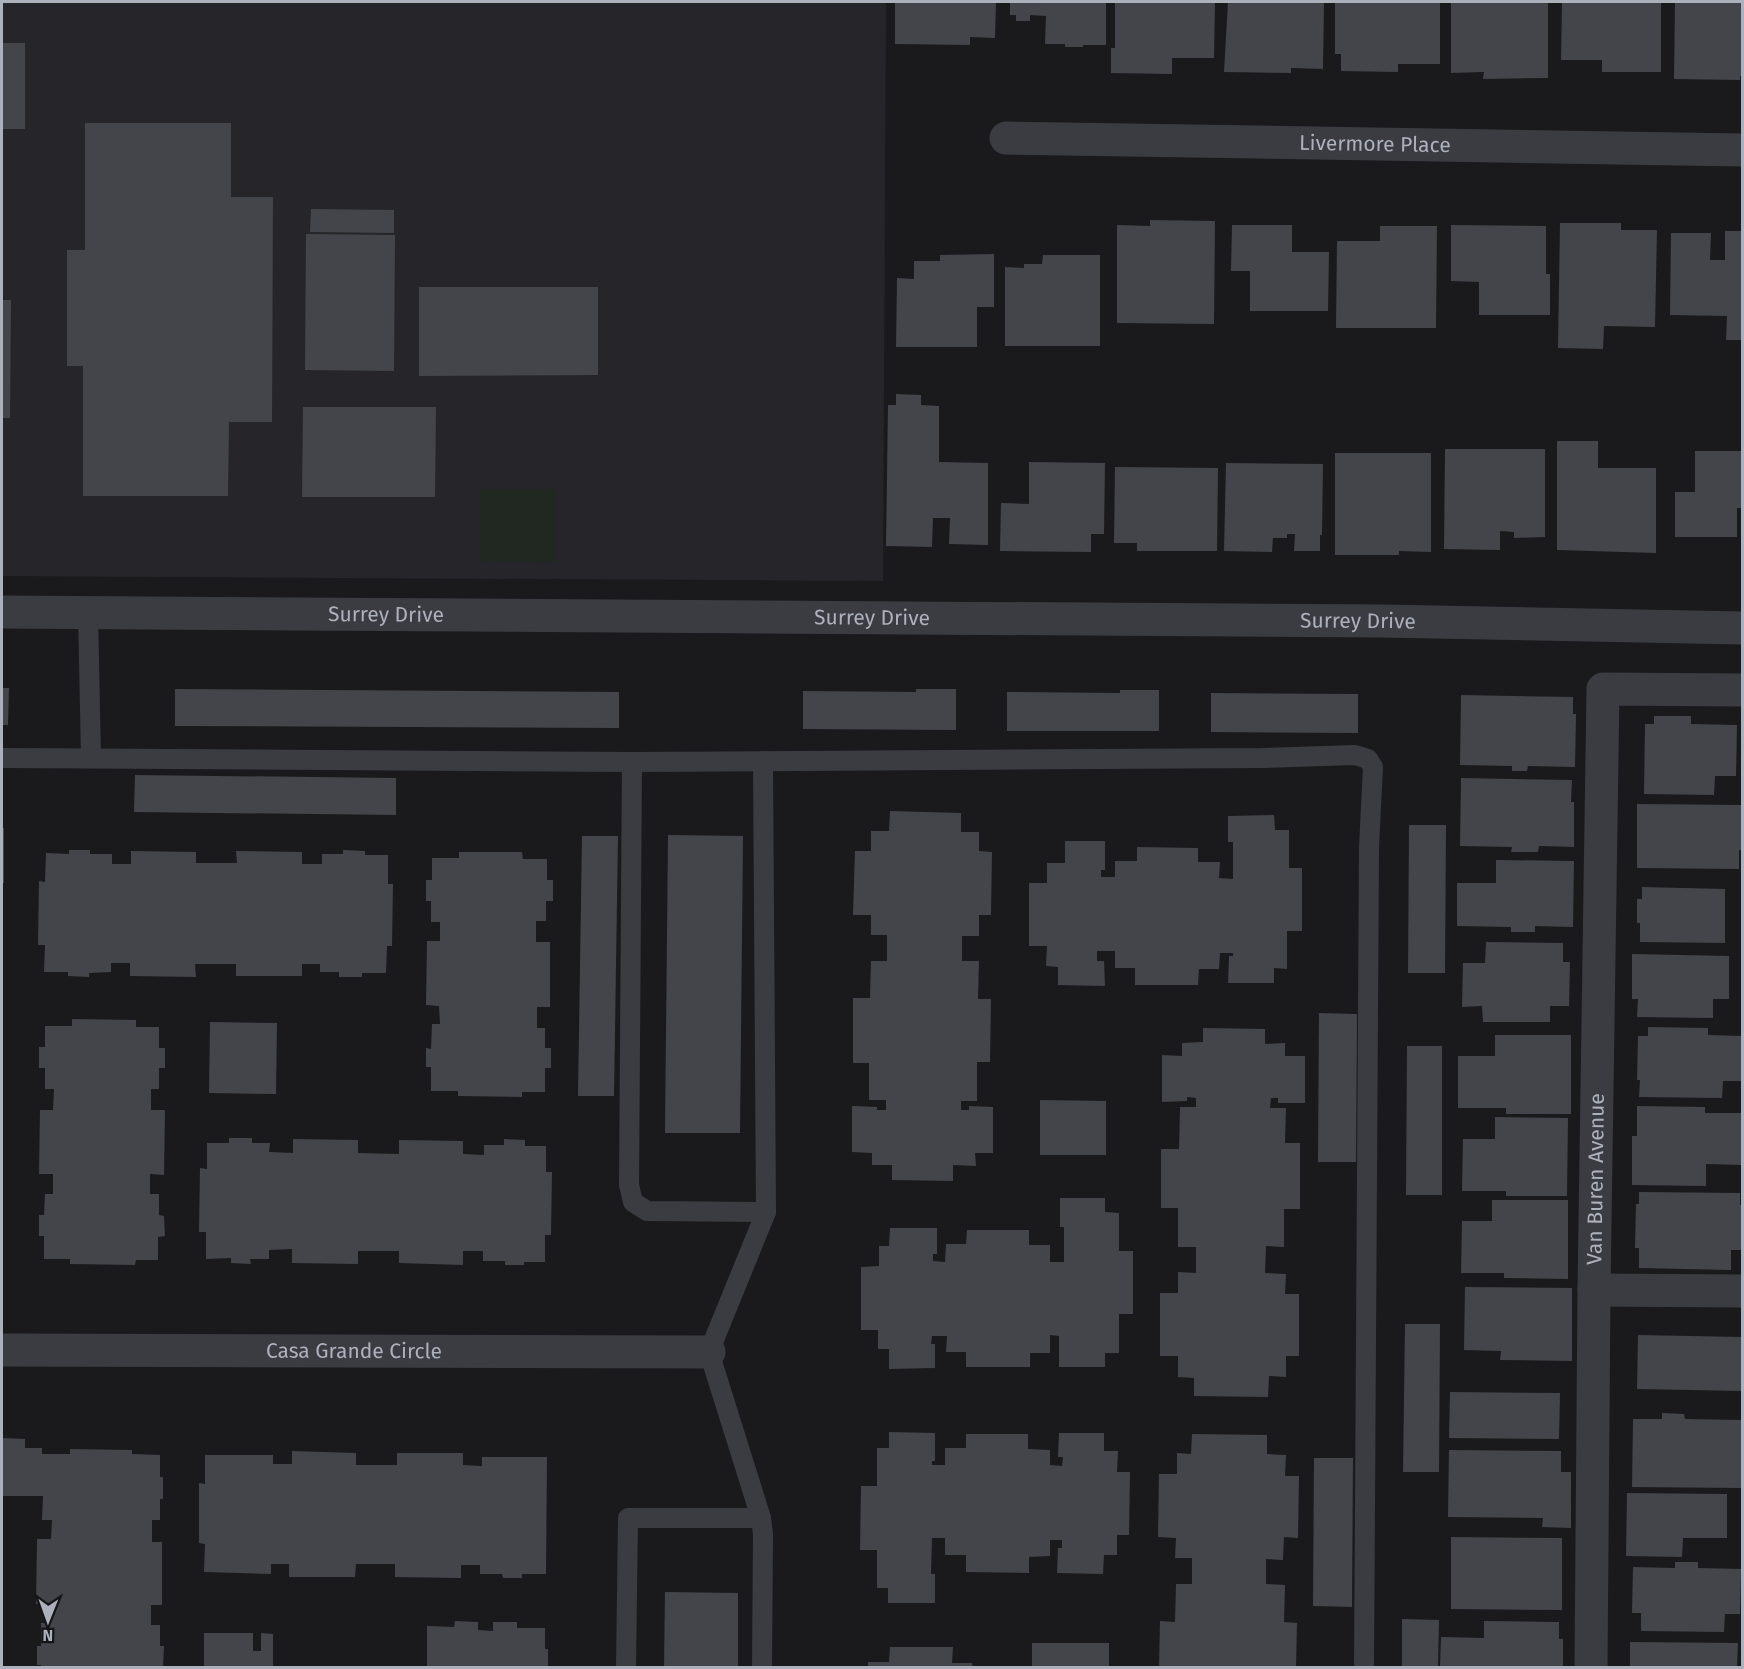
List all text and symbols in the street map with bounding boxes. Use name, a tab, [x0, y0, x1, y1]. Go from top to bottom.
street label: Livermore Place	[1299, 130, 1451, 158]
street label: Surrey Drive	[328, 601, 444, 628]
street label: Surrey Drive	[814, 604, 930, 631]
street label: Surrey Drive	[1300, 607, 1416, 635]
street label: Van Buren Avenue	[1581, 1093, 1610, 1265]
street label: Casa Grande Circle	[266, 1338, 442, 1364]
north arrow	[18, 1591, 78, 1651]
text: N	[42, 1626, 53, 1645]

